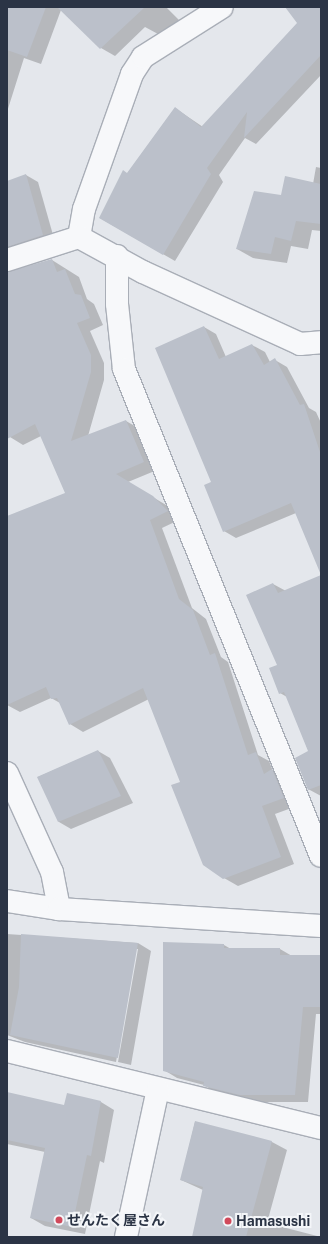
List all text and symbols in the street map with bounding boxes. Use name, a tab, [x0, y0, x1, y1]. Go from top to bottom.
place label: せんたく屋さん	[67, 1212, 165, 1228]
place label: Hamasushi	[236, 1213, 310, 1229]
marker: せんたく屋さん	[54, 1215, 64, 1225]
marker: Hamasushi	[223, 1216, 233, 1226]

